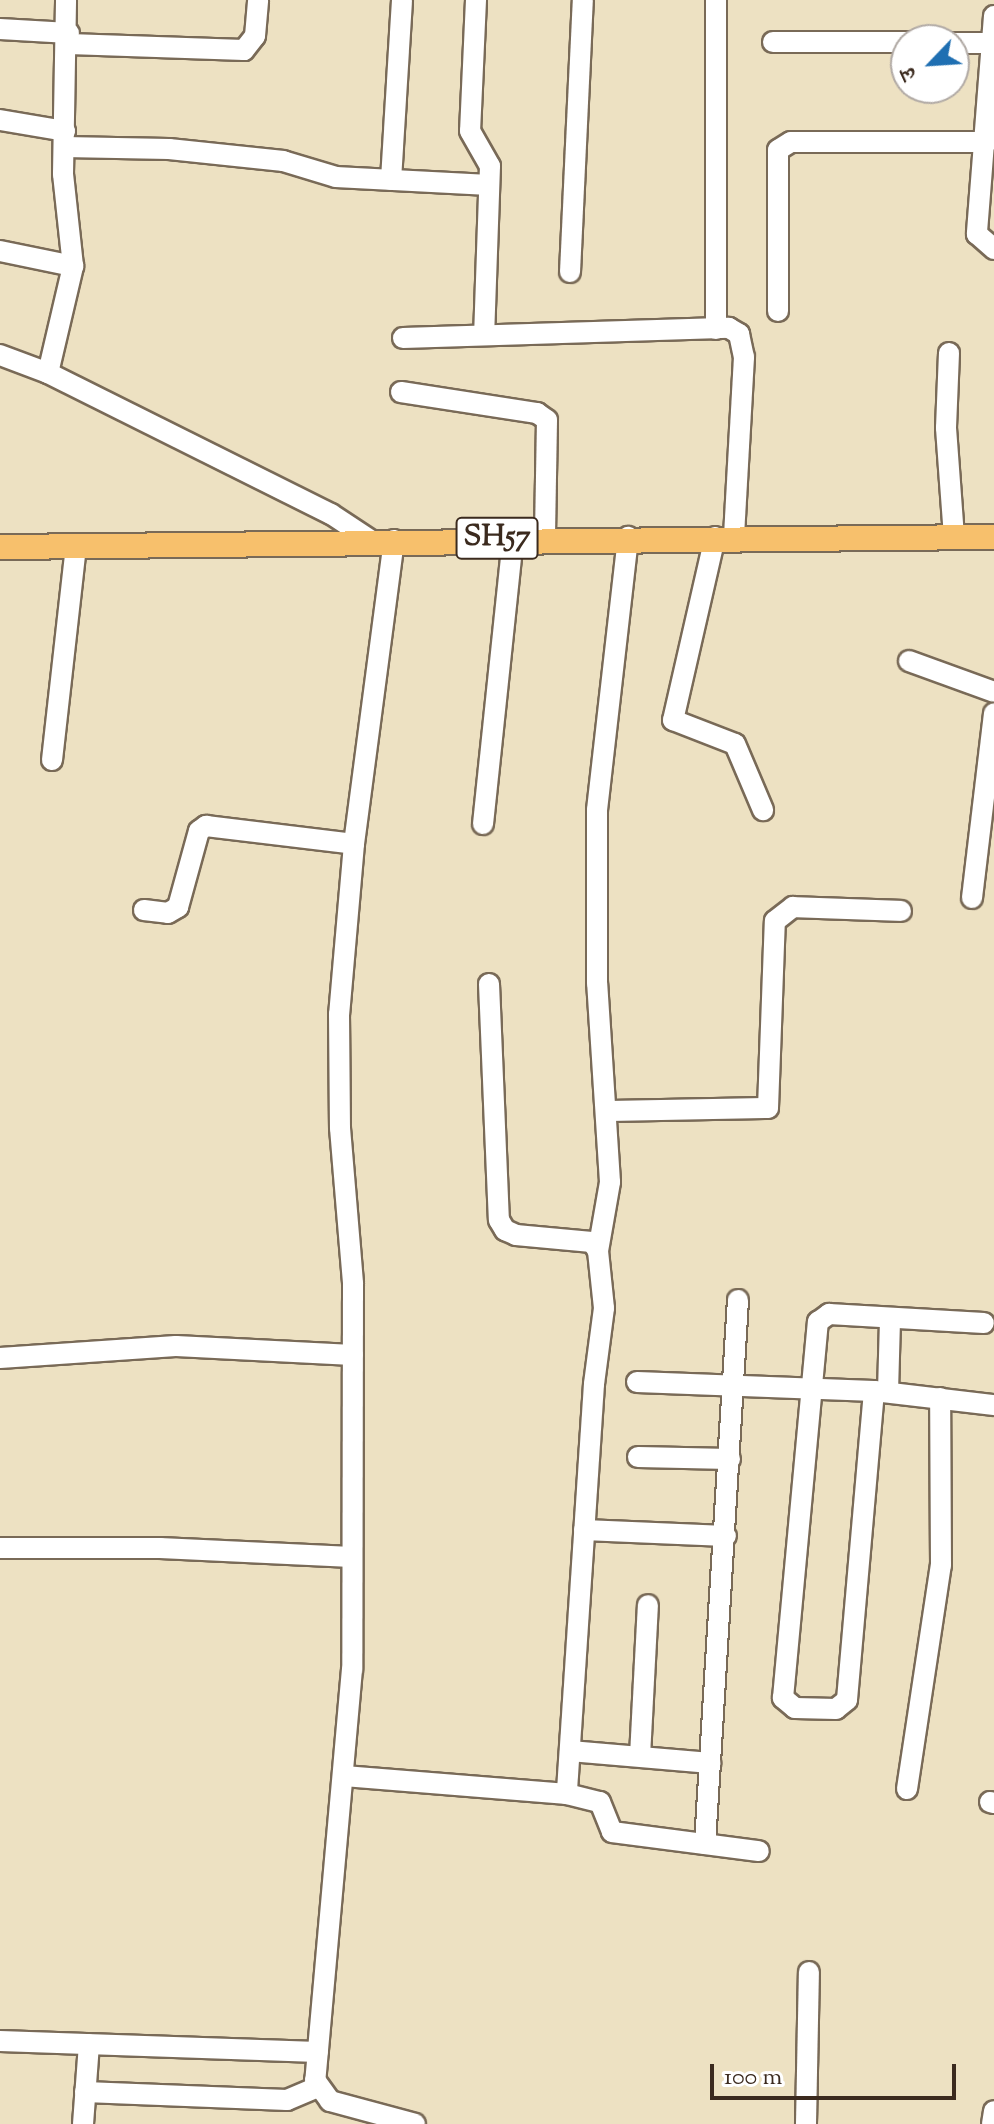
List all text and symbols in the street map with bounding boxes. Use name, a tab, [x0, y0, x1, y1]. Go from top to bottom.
north arrow	[890, 24, 970, 104]
text: उ	[893, 61, 927, 85]
road number: SH57	[455, 512, 539, 564]
scale bar	[714, 2048, 960, 2098]
text: 100 m	[724, 2061, 782, 2095]

